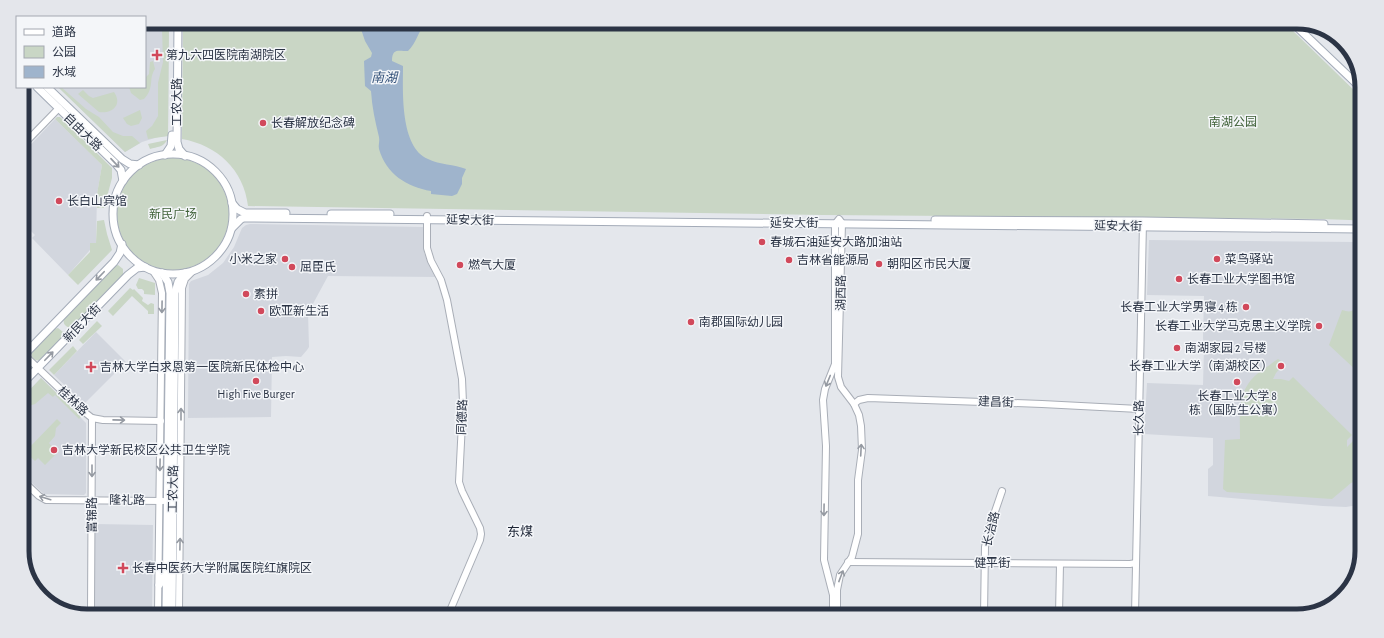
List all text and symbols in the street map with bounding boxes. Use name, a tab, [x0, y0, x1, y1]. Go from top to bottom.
legend	[16, 16, 146, 88]
text: 道路	[52, 25, 76, 38]
text: 公园	[52, 46, 76, 58]
place label: 第九六四医院南湖院区	[166, 48, 286, 61]
marker: 第九六四医院南湖院区	[151, 49, 163, 61]
text: 水域	[52, 66, 76, 78]
water label: 南湖	[371, 71, 399, 85]
street label: 工农大路	[170, 78, 183, 126]
street label: 自由大路	[62, 110, 105, 153]
park label: 南湖公园	[1209, 115, 1257, 128]
place label: 长春解放纪念碑	[271, 116, 355, 129]
marker: 长春解放纪念碑	[258, 118, 268, 128]
one-way arrow	[110, 158, 119, 168]
place label: 长白山宾馆	[67, 194, 127, 207]
marker: 长白山宾馆	[54, 196, 64, 206]
park label: 新民广场	[149, 207, 197, 220]
street label: 延安大街	[446, 213, 494, 226]
street label: 延安大街	[770, 216, 818, 229]
street label: 延安大街	[1094, 219, 1142, 232]
place label: 春城石油延安大路加油站	[770, 235, 902, 248]
marker: 春城石油延安大路加油站	[757, 237, 767, 247]
place label: 小米之家	[229, 252, 277, 265]
place label: 菜鸟驿站	[1225, 252, 1273, 265]
place label: 吉林省能源局	[797, 253, 869, 266]
marker: 小米之家	[280, 254, 290, 264]
marker: 菜鸟驿站	[1212, 254, 1222, 264]
marker: 吉林省能源局	[784, 255, 794, 265]
place label: 朝阳区市民大厦	[887, 257, 971, 270]
place label: 燃气大厦	[468, 258, 516, 271]
marker: 朝阳区市民大厦	[874, 259, 884, 269]
marker: 燃气大厦	[455, 260, 465, 270]
place label: 屈臣氏	[300, 261, 336, 273]
marker: 屈臣氏	[287, 262, 297, 272]
one-way arrow	[96, 271, 105, 281]
place label: 长春工业大学图书馆	[1187, 272, 1295, 285]
marker: 长春工业大学图书馆	[1174, 274, 1184, 284]
street label: 湖西路	[834, 275, 847, 311]
place label: 素拼	[254, 288, 278, 300]
marker: 素拼	[241, 289, 251, 299]
one-way arrow	[158, 300, 166, 313]
place label: 长春工业大学男寝 4 栋	[1120, 300, 1238, 313]
street label: 新民大街	[60, 301, 103, 344]
marker: 长春工业大学男寝 4 栋	[1241, 302, 1251, 312]
place label: 欧亚新生活	[269, 304, 329, 317]
marker: 欧亚新生活	[256, 306, 266, 316]
place label: 南郡国际幼儿园	[699, 315, 783, 328]
marker: 南郡国际幼儿园	[686, 317, 696, 327]
place label: 长春工业大学马克思主义学院	[1155, 319, 1311, 332]
marker: 长春工业大学马克思主义学院	[1314, 321, 1324, 331]
place label: 南湖家园 2 号楼	[1185, 341, 1266, 354]
marker: 南湖家园 2 号楼	[1172, 343, 1182, 353]
one-way arrow	[44, 351, 54, 361]
place label: 长春工业大学（南湖校区）	[1129, 359, 1273, 372]
place label: 吉林大学白求恩第一医院新民体检中心	[100, 360, 304, 373]
marker: 吉林大学白求恩第一医院新民体检中心	[85, 361, 97, 373]
marker: 长春工业大学（南湖校区）	[1276, 361, 1286, 371]
one-way arrow	[824, 374, 832, 386]
marker: High Five Burger	[251, 376, 261, 386]
marker: 长春工业大学 8 栋（国防生公寓）	[1232, 377, 1242, 387]
street label: 桂林路	[56, 384, 91, 418]
place label: High Five Burger	[217, 388, 295, 400]
place label: 长春工业大学 8 栋（国防生公寓）	[1189, 389, 1285, 416]
street label: 建昌街	[978, 394, 1014, 409]
street label: 同德路	[454, 399, 469, 435]
street label: 长久路	[1132, 400, 1145, 436]
one-way arrow	[177, 408, 185, 421]
one-way arrow	[112, 417, 125, 424]
place label: 吉林大学新民校区公共卫生学院	[62, 443, 230, 456]
one-way arrow	[858, 444, 865, 457]
marker: 吉林大学新民校区公共卫生学院	[49, 445, 59, 455]
one-way arrow	[156, 458, 164, 471]
one-way arrow	[88, 464, 96, 477]
street label: 工农大路	[166, 465, 179, 513]
street label: 隆礼路	[109, 493, 145, 506]
one-way arrow	[38, 494, 51, 501]
street label: 富锦路	[85, 497, 98, 533]
one-way arrow	[820, 503, 828, 516]
street label: 长治路	[980, 510, 1001, 548]
district label: 东煤	[507, 525, 533, 539]
one-way arrow	[176, 538, 184, 551]
street label: 健平街	[974, 556, 1010, 569]
place label: 长春中医药大学附属医院红旗院区	[132, 561, 312, 574]
marker: 长春中医药大学附属医院红旗院区	[117, 562, 129, 574]
one-way arrow	[838, 570, 845, 582]

